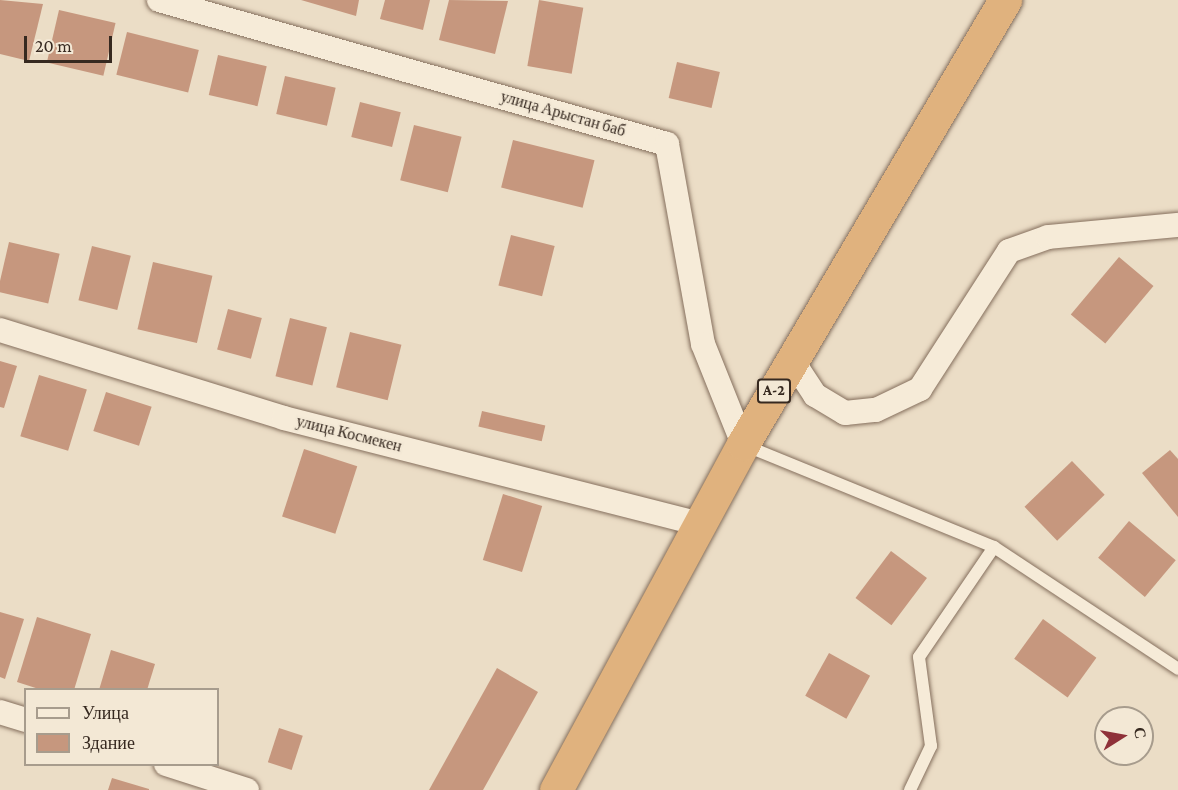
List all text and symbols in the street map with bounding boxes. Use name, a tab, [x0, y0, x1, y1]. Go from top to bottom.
scale bar	[27, 24, 116, 62]
text: 20 m	[35, 36, 72, 56]
street label: улица Арыстан баб	[498, 87, 628, 141]
road number: A-2	[756, 379, 792, 403]
street label: улица Космекен	[294, 412, 404, 456]
legend	[24, 688, 219, 766]
text: Улица	[82, 703, 129, 723]
north arrow	[1094, 706, 1154, 766]
text: С	[1131, 726, 1150, 740]
text: Здание	[82, 733, 135, 753]

